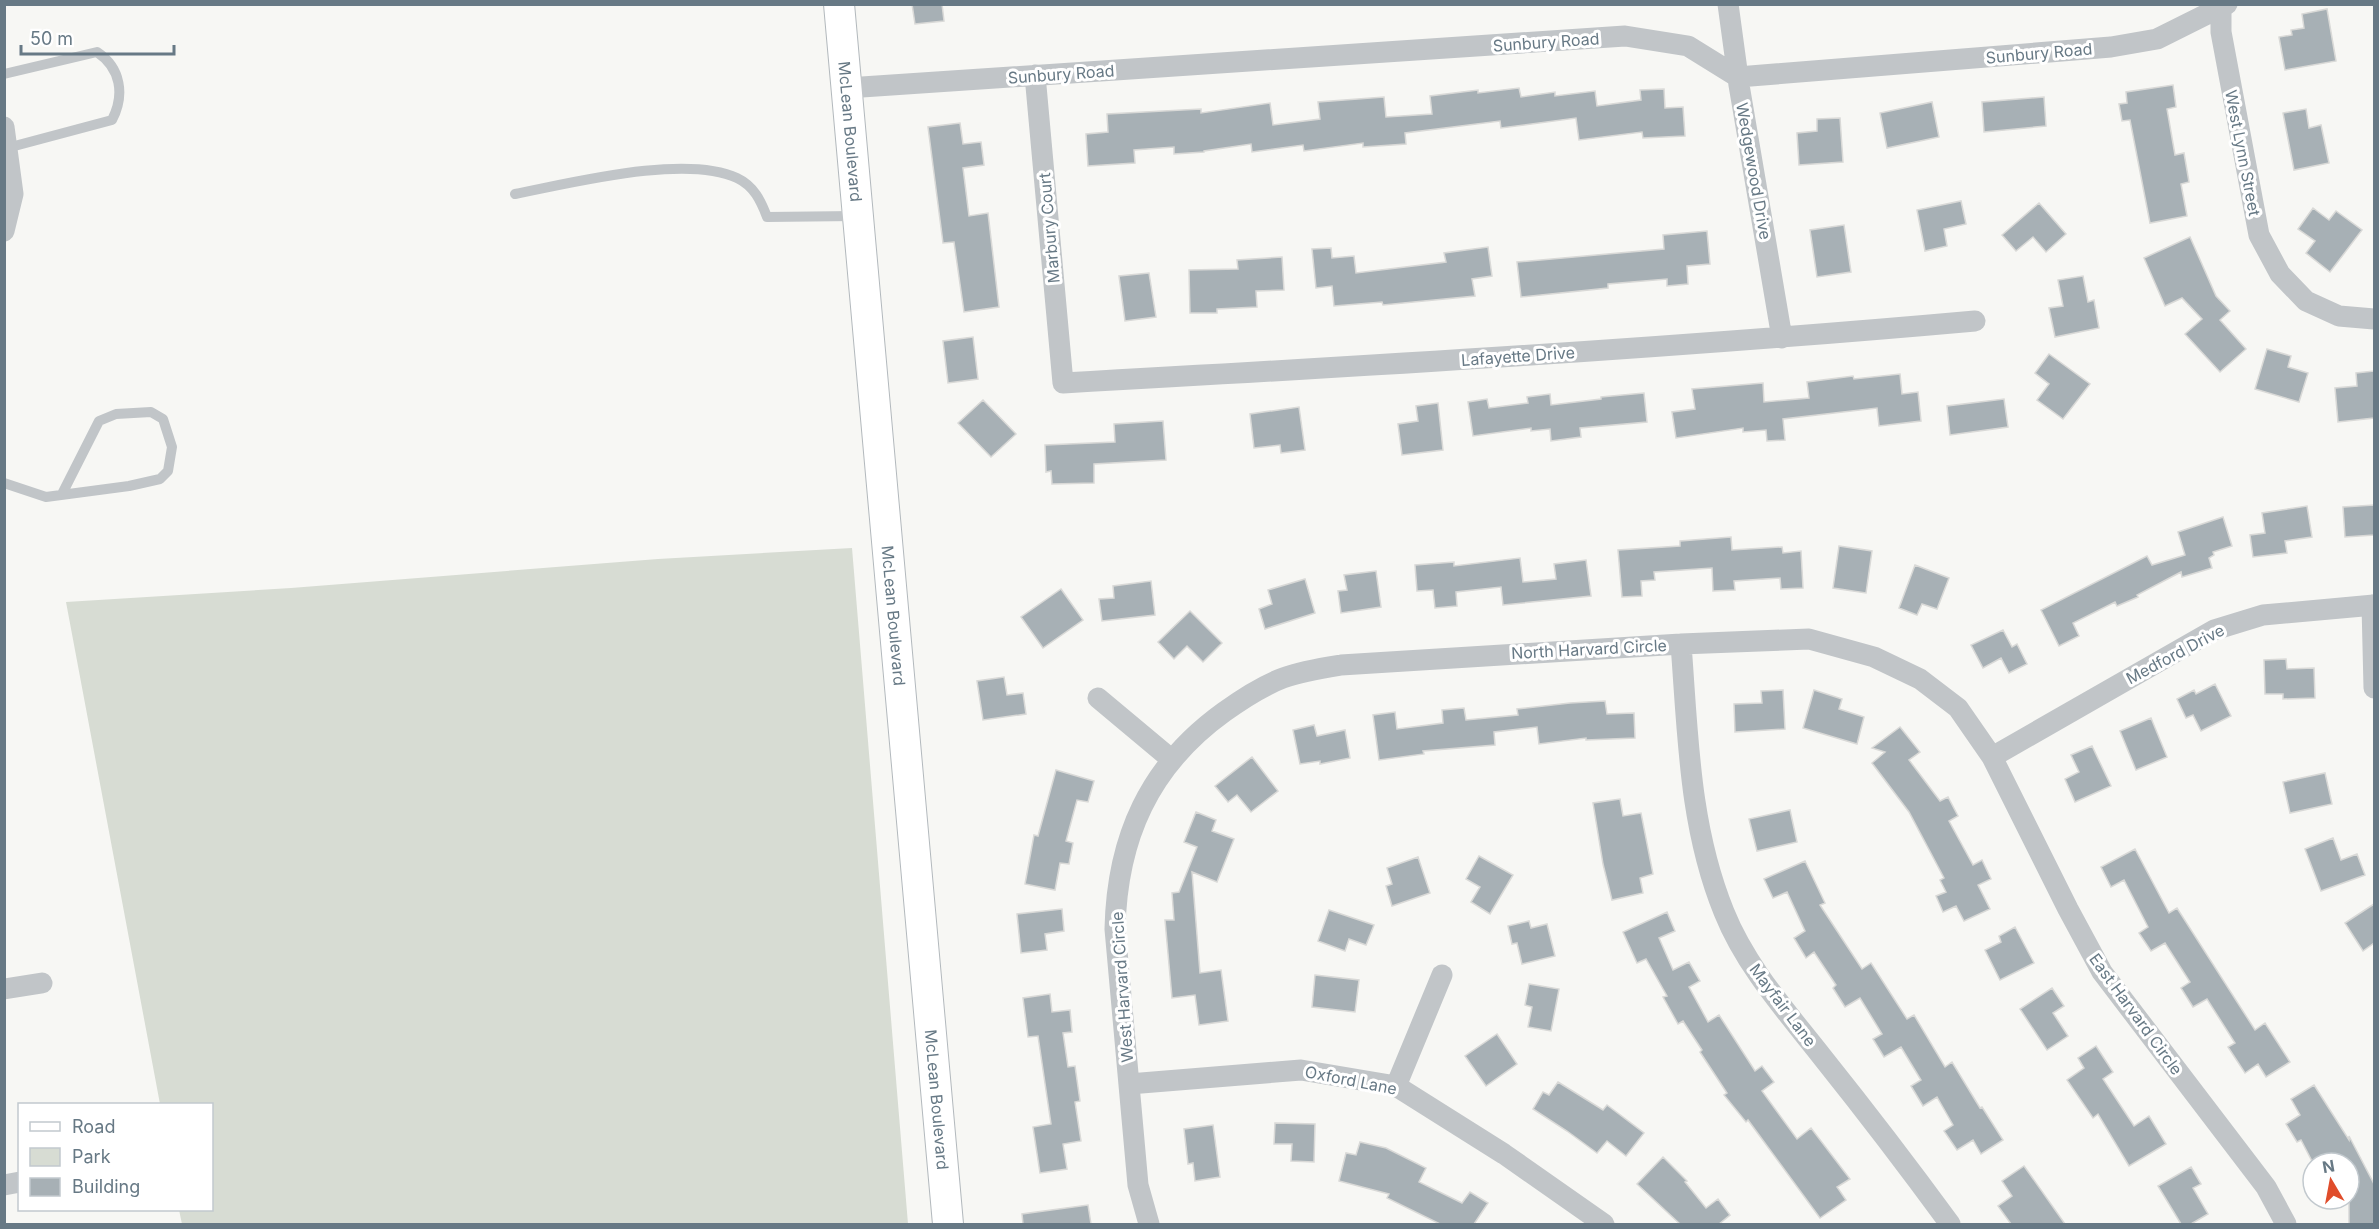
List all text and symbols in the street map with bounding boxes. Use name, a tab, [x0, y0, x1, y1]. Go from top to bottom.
scale bar	[21, 18, 174, 56]
text: 50 m	[30, 28, 73, 49]
street label: Sunbury Road	[1492, 28, 1600, 56]
street label: Sunbury Road	[1985, 38, 2093, 68]
street label: McLean Boulevard	[834, 60, 867, 203]
street label: Sunbury Road	[1007, 60, 1115, 88]
street label: West Lynn Street	[2221, 88, 2265, 218]
street label: Wedgewood Drive	[1732, 101, 1776, 241]
street label: Marbury Court	[1034, 172, 1064, 284]
street label: Lafayette Drive	[1460, 342, 1576, 370]
street label: McLean Boulevard	[877, 544, 910, 687]
street label: Medford Drive	[2122, 620, 2228, 688]
street label: North Harvard Circle	[1511, 635, 1667, 663]
street label: West Harvard Circle	[1107, 911, 1137, 1063]
street label: East Harvard Circle	[2085, 949, 2187, 1079]
street label: Mayfair Lane	[1745, 960, 1821, 1050]
street label: McLean Boulevard	[921, 1029, 953, 1171]
street label: Oxford Lane	[1303, 1061, 1399, 1099]
legend	[18, 1103, 213, 1211]
text: Road	[72, 1116, 115, 1137]
text: Park	[72, 1146, 111, 1167]
north arrow	[2301, 1151, 2361, 1211]
text: N	[2321, 1155, 2336, 1177]
text: Building	[72, 1176, 140, 1197]

